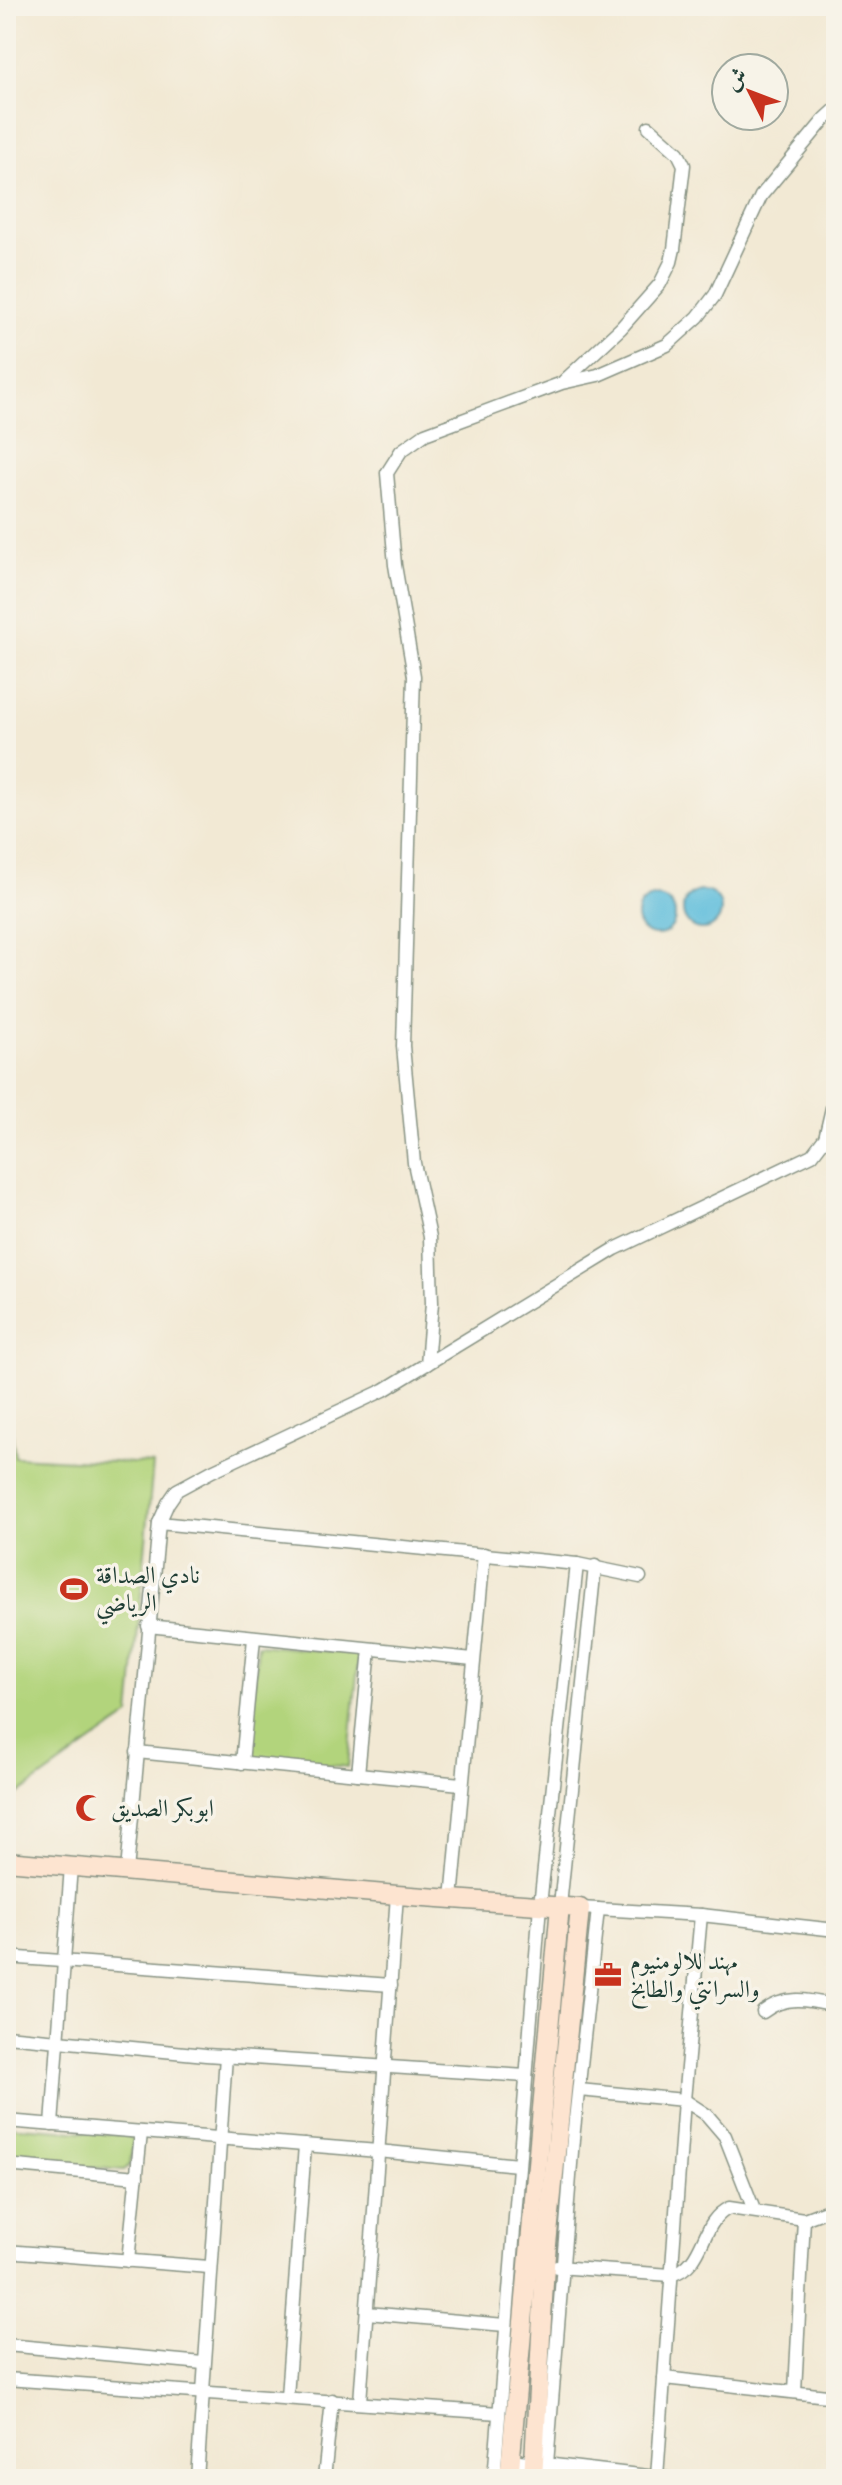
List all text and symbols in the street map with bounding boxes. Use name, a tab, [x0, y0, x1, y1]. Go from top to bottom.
north arrow	[710, 52, 790, 132]
text: ش	[716, 60, 754, 97]
place label: نادي الصداقة الرياضي	[96, 1557, 200, 1625]
sports icon: نادي الصداقة الرياضي	[59, 1574, 89, 1604]
place label: ابوبكر الصديق	[111, 1790, 214, 1825]
mosque icon: ابوبكر الصديق	[74, 1793, 104, 1823]
place label: مهند للالومنيوم والسرانتي والطابخ	[630, 1943, 760, 2011]
office icon: مهند للالومنيوم والسرانتي والطابخ	[593, 1960, 623, 1990]

